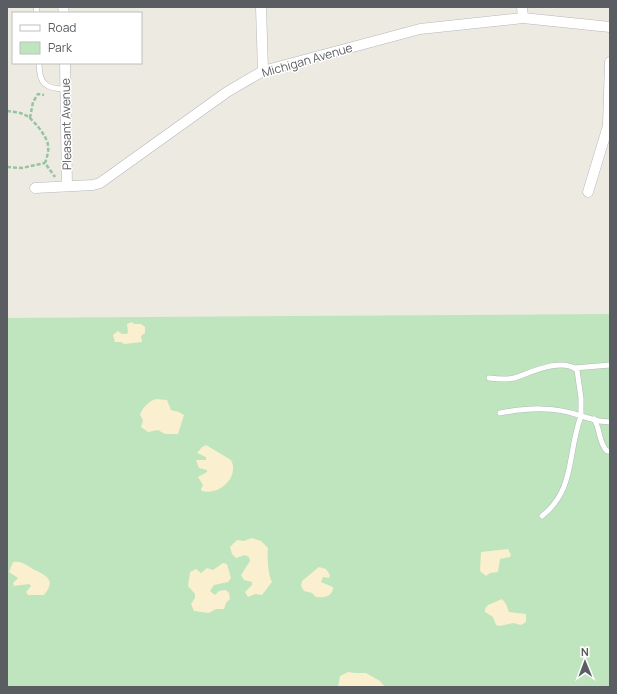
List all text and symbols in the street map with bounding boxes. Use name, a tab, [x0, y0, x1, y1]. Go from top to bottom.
legend	[12, 12, 142, 64]
text: Road	[48, 19, 76, 36]
text: Park	[48, 39, 73, 56]
street label: Michigan Avenue	[260, 39, 354, 81]
street label: Pleasant Avenue	[57, 78, 75, 170]
north arrow	[565, 642, 605, 682]
text: N	[581, 644, 589, 659]

